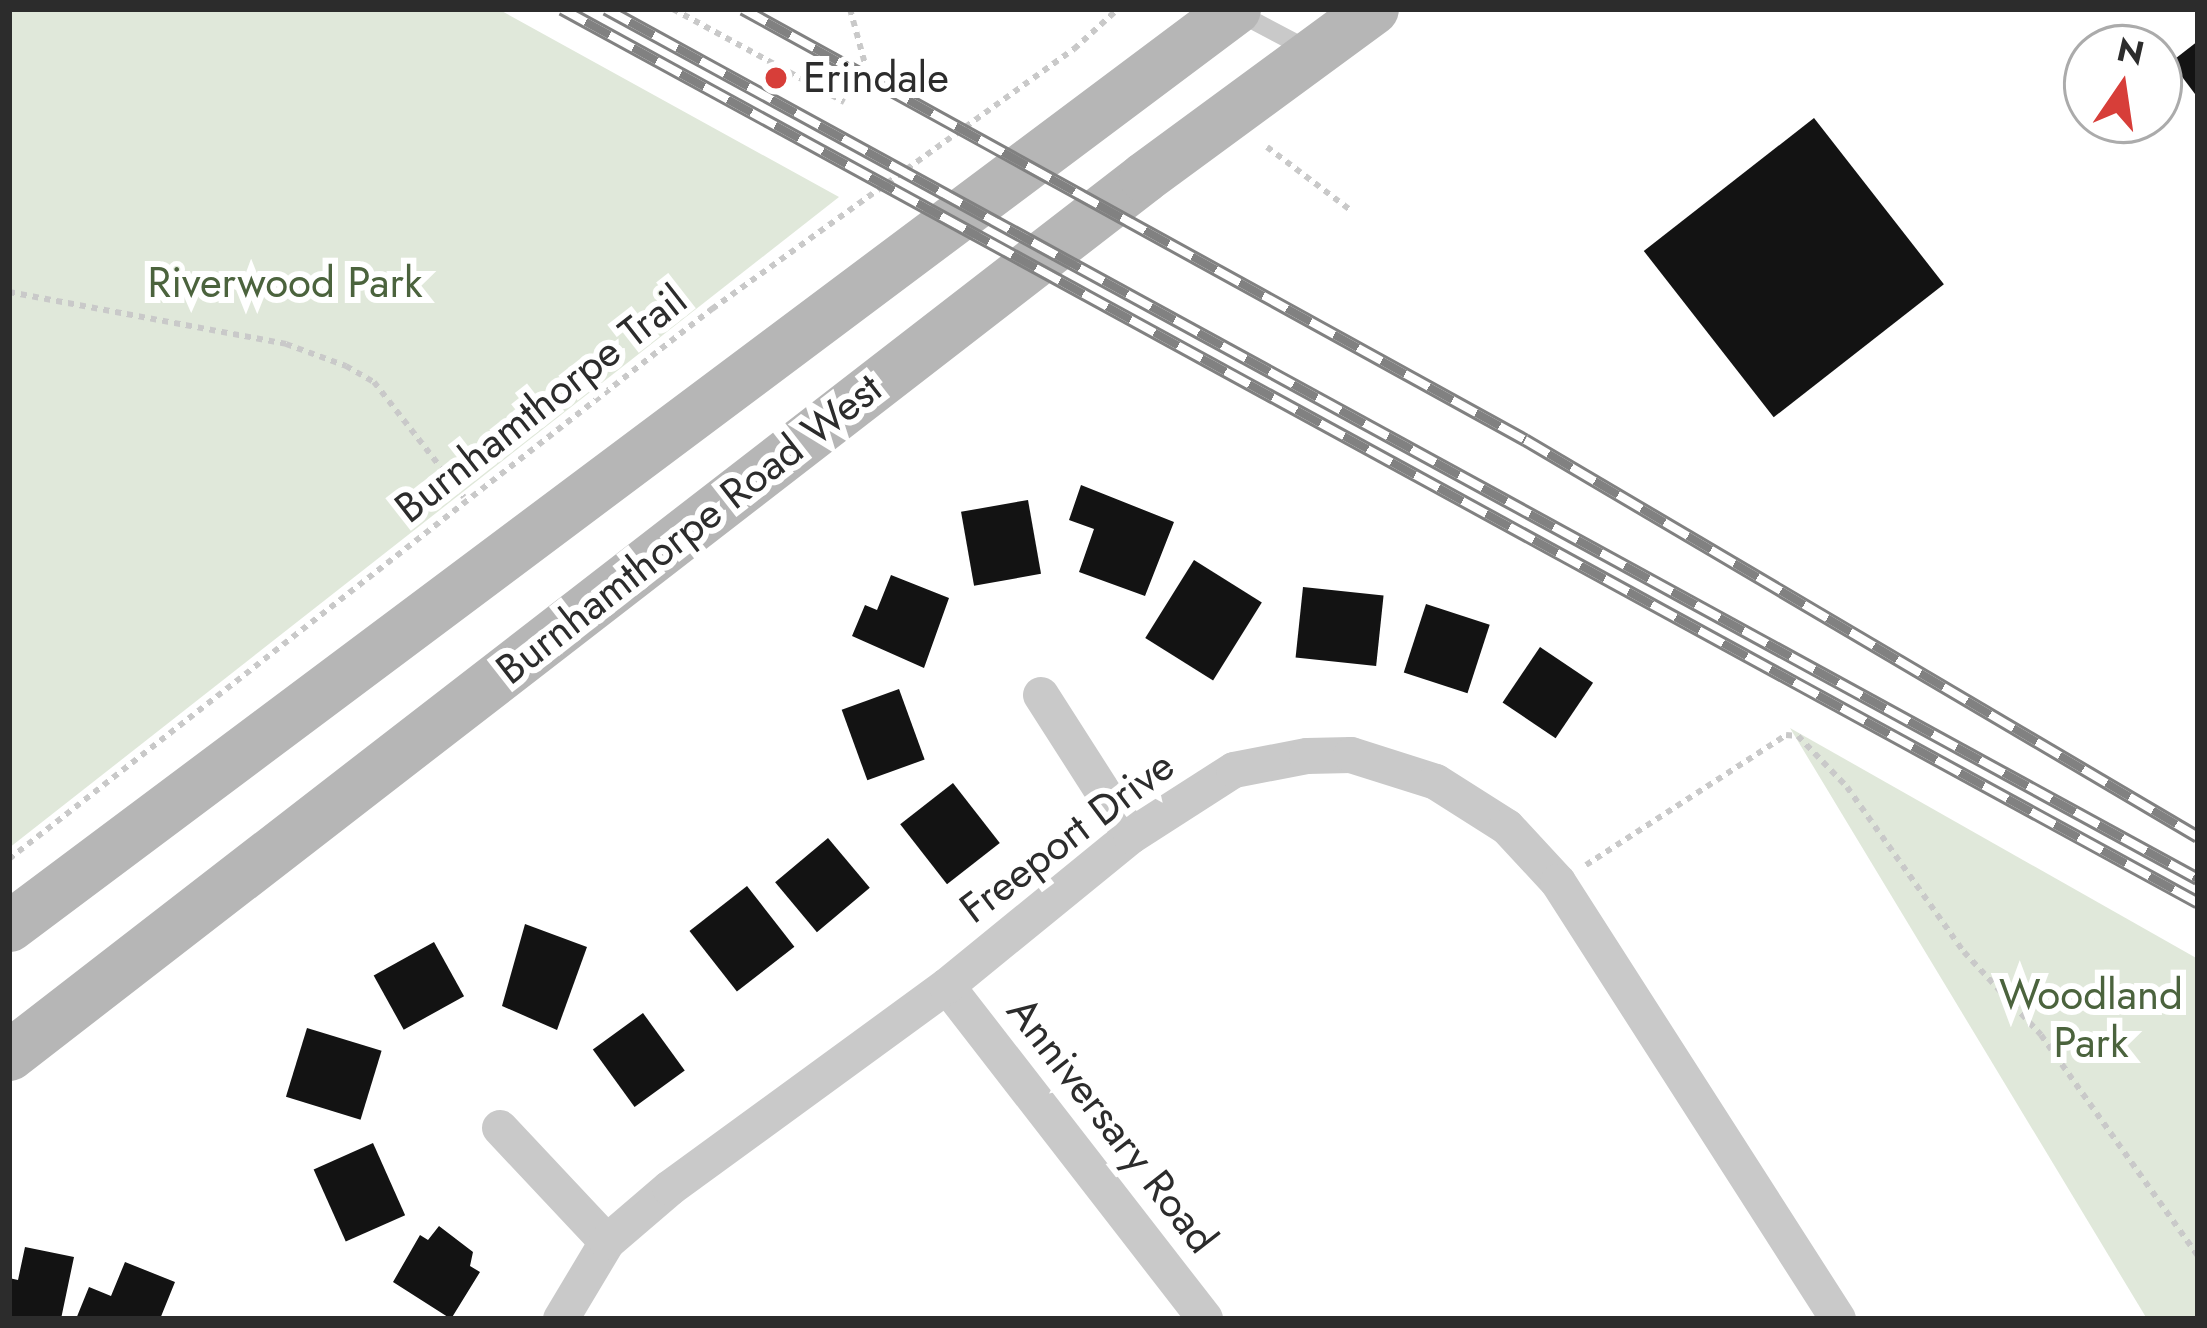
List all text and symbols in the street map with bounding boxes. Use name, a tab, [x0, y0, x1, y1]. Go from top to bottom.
north arrow	[2063, 24, 2183, 144]
text: N	[2112, 26, 2149, 77]
place label: Erindale	[803, 53, 949, 103]
marker: Erindale	[760, 62, 792, 94]
park label: Riverwood Park	[148, 258, 422, 308]
street label: Burnhamthorpe Trail	[385, 275, 697, 533]
street label: Burnhamthorpe Road West	[486, 363, 892, 695]
street label: Freeport Drive	[950, 740, 1184, 934]
park label: Woodland Park	[1999, 970, 2183, 1068]
street label: Anniversary Road	[996, 987, 1228, 1263]

